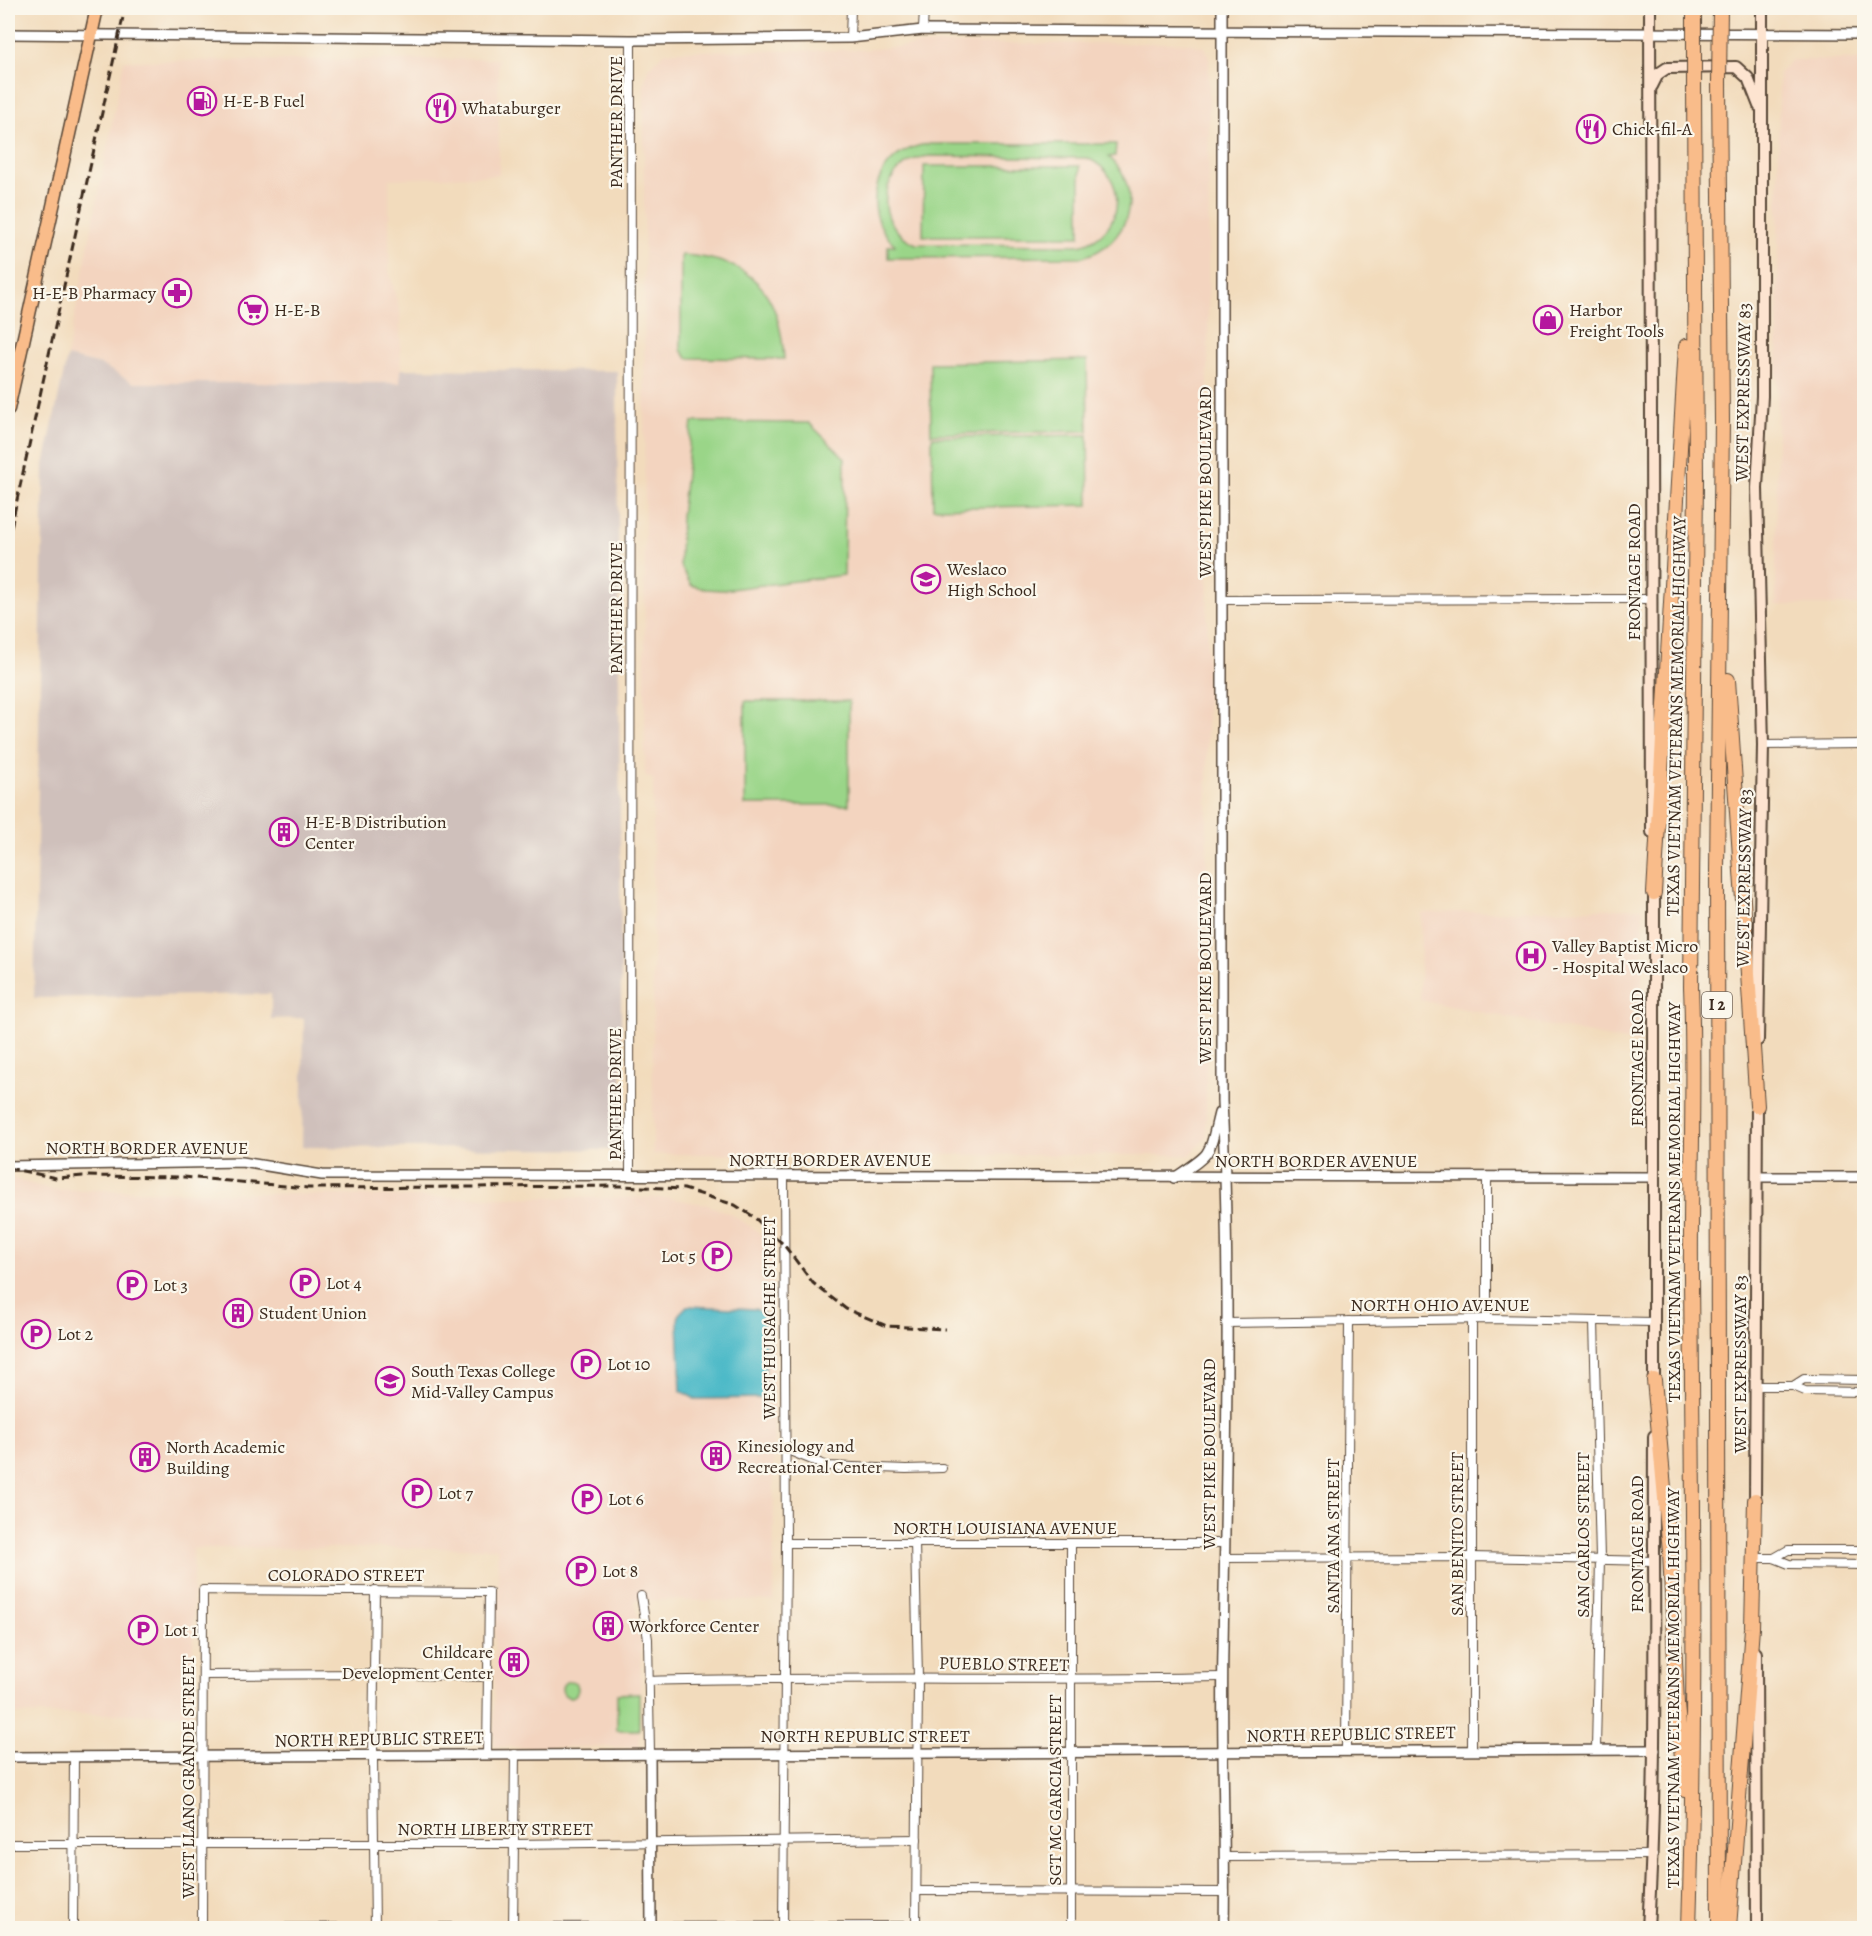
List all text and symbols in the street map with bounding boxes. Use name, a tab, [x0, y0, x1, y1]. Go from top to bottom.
street label: PANTHER DRIVE	[604, 56, 628, 188]
fuel station icon: H-E-B Fuel	[186, 85, 218, 117]
place label: H-E-B Fuel	[223, 89, 305, 113]
restaurant icon: Whataburger	[425, 92, 457, 124]
place label: Whataburger	[461, 96, 561, 120]
restaurant icon: Chick-fil-A	[1575, 113, 1607, 145]
place label: Chick-fil-A	[1612, 117, 1693, 141]
pharmacy icon: H-E-B Pharmacy	[161, 277, 193, 309]
place label: H-E-B Pharmacy	[32, 281, 157, 305]
supermarket icon: H-E-B	[237, 294, 269, 326]
place label: H-E-B	[274, 298, 320, 322]
place label: Harbor Freight Tools	[1569, 298, 1664, 343]
street label: WEST EXPRESSWAY 83	[1729, 302, 1757, 483]
shop icon: Harbor Freight Tools	[1532, 304, 1564, 336]
street label: WEST PIKE BOULEVARD	[1193, 386, 1217, 579]
street label: FRONTAGE ROAD	[1622, 503, 1646, 641]
street label: TEXAS VIETNAM VETERANS MEMORIAL HIGHWAY	[1661, 514, 1692, 916]
street label: PANTHER DRIVE	[604, 542, 628, 674]
place label: Weslaco High School	[946, 557, 1037, 602]
school or university icon: Weslaco High School	[910, 563, 942, 595]
street label: WEST EXPRESSWAY 83	[1730, 788, 1758, 969]
place label: H-E-B Distribution Center	[305, 810, 447, 855]
building icon: H-E-B Distribution Center	[268, 816, 300, 848]
street label: WEST PIKE BOULEVARD	[1193, 872, 1217, 1065]
place label: Valley Baptist Micro - Hospital Weslaco	[1551, 934, 1698, 979]
hospital icon: Valley Baptist Micro - Hospital Weslaco	[1515, 940, 1547, 972]
street label: FRONTAGE ROAD	[1625, 989, 1649, 1127]
road number: I 2	[1702, 992, 1732, 1018]
street label: TEXAS VIETNAM VETERANS MEMORIAL HIGHWAY	[1662, 1001, 1686, 1402]
street label: PANTHER DRIVE	[603, 1028, 627, 1160]
street label: NORTH BORDER AVENUE	[46, 1136, 248, 1160]
street label: NORTH BORDER AVENUE	[729, 1148, 931, 1172]
street label: NORTH BORDER AVENUE	[1215, 1149, 1417, 1173]
street label: WEST HUISACHE STREET	[757, 1216, 781, 1421]
parking icon: Lot 5	[701, 1240, 733, 1272]
place label: Lot 5	[661, 1244, 696, 1268]
parking icon: Lot 4	[289, 1267, 321, 1299]
parking icon: Lot 3	[116, 1269, 148, 1301]
place label: Lot 4	[326, 1271, 362, 1295]
place label: Lot 3	[153, 1273, 188, 1297]
street label: WEST EXPRESSWAY 83	[1728, 1275, 1752, 1454]
street label: NORTH OHIO AVENUE	[1350, 1293, 1530, 1317]
building icon: Student Union	[222, 1297, 254, 1329]
place label: Student Union	[259, 1301, 367, 1325]
parking icon: Lot 2	[20, 1318, 52, 1350]
place label: Lot 2	[57, 1322, 94, 1346]
parking icon: Lot 10	[570, 1348, 602, 1380]
place label: Lot 10	[607, 1352, 650, 1376]
street label: WEST PIKE BOULEVARD	[1197, 1358, 1221, 1551]
place label: South Texas College Mid-Valley Campus	[411, 1359, 555, 1404]
school or university icon: South Texas College Mid-Valley Campus	[374, 1365, 406, 1397]
place label: Kinesiology and Recreational Center	[737, 1434, 882, 1479]
place label: North Academic Building	[166, 1435, 285, 1480]
building icon: Kinesiology and Recreational Center	[700, 1440, 732, 1472]
building icon: North Academic Building	[129, 1441, 161, 1473]
street label: SAN BENITO STREET	[1445, 1452, 1469, 1616]
street label: SAN CARLOS STREET	[1571, 1452, 1595, 1618]
street label: SANTA ANA STREET	[1321, 1458, 1345, 1613]
street label: FRONTAGE ROAD	[1625, 1475, 1649, 1613]
parking icon: Lot 7	[401, 1477, 433, 1509]
place label: Lot 7	[438, 1481, 474, 1505]
parking icon: Lot 6	[571, 1483, 603, 1515]
place label: Lot 6	[608, 1487, 644, 1511]
street label: TEXAS VIETNAM VETERANS MEMORIAL HIGHWAY	[1661, 1487, 1685, 1888]
street label: NORTH LOUISIANA AVENUE	[893, 1516, 1117, 1540]
parking icon: Lot 8	[565, 1555, 597, 1587]
place label: Lot 8	[602, 1559, 638, 1583]
street label: COLORADO STREET	[268, 1563, 425, 1587]
building icon: Workforce Center	[592, 1610, 624, 1642]
parking icon: Lot 1	[127, 1614, 159, 1646]
place label: Workforce Center	[628, 1614, 759, 1638]
place label: Lot 1	[164, 1618, 198, 1642]
place label: Childcare Development Center	[341, 1640, 493, 1685]
building icon: Childcare Development Center	[498, 1646, 530, 1678]
street label: PUEBLO STREET	[939, 1651, 1069, 1677]
street label: WEST LLANO GRANDE STREET	[176, 1655, 200, 1899]
street label: SGT MC GARCIA STREET	[1043, 1694, 1067, 1886]
street label: NORTH REPUBLIC STREET	[1246, 1720, 1456, 1748]
street label: NORTH REPUBLIC STREET	[760, 1724, 970, 1748]
street label: NORTH REPUBLIC STREET	[274, 1725, 484, 1753]
street label: NORTH LIBERTY STREET	[397, 1817, 593, 1841]

